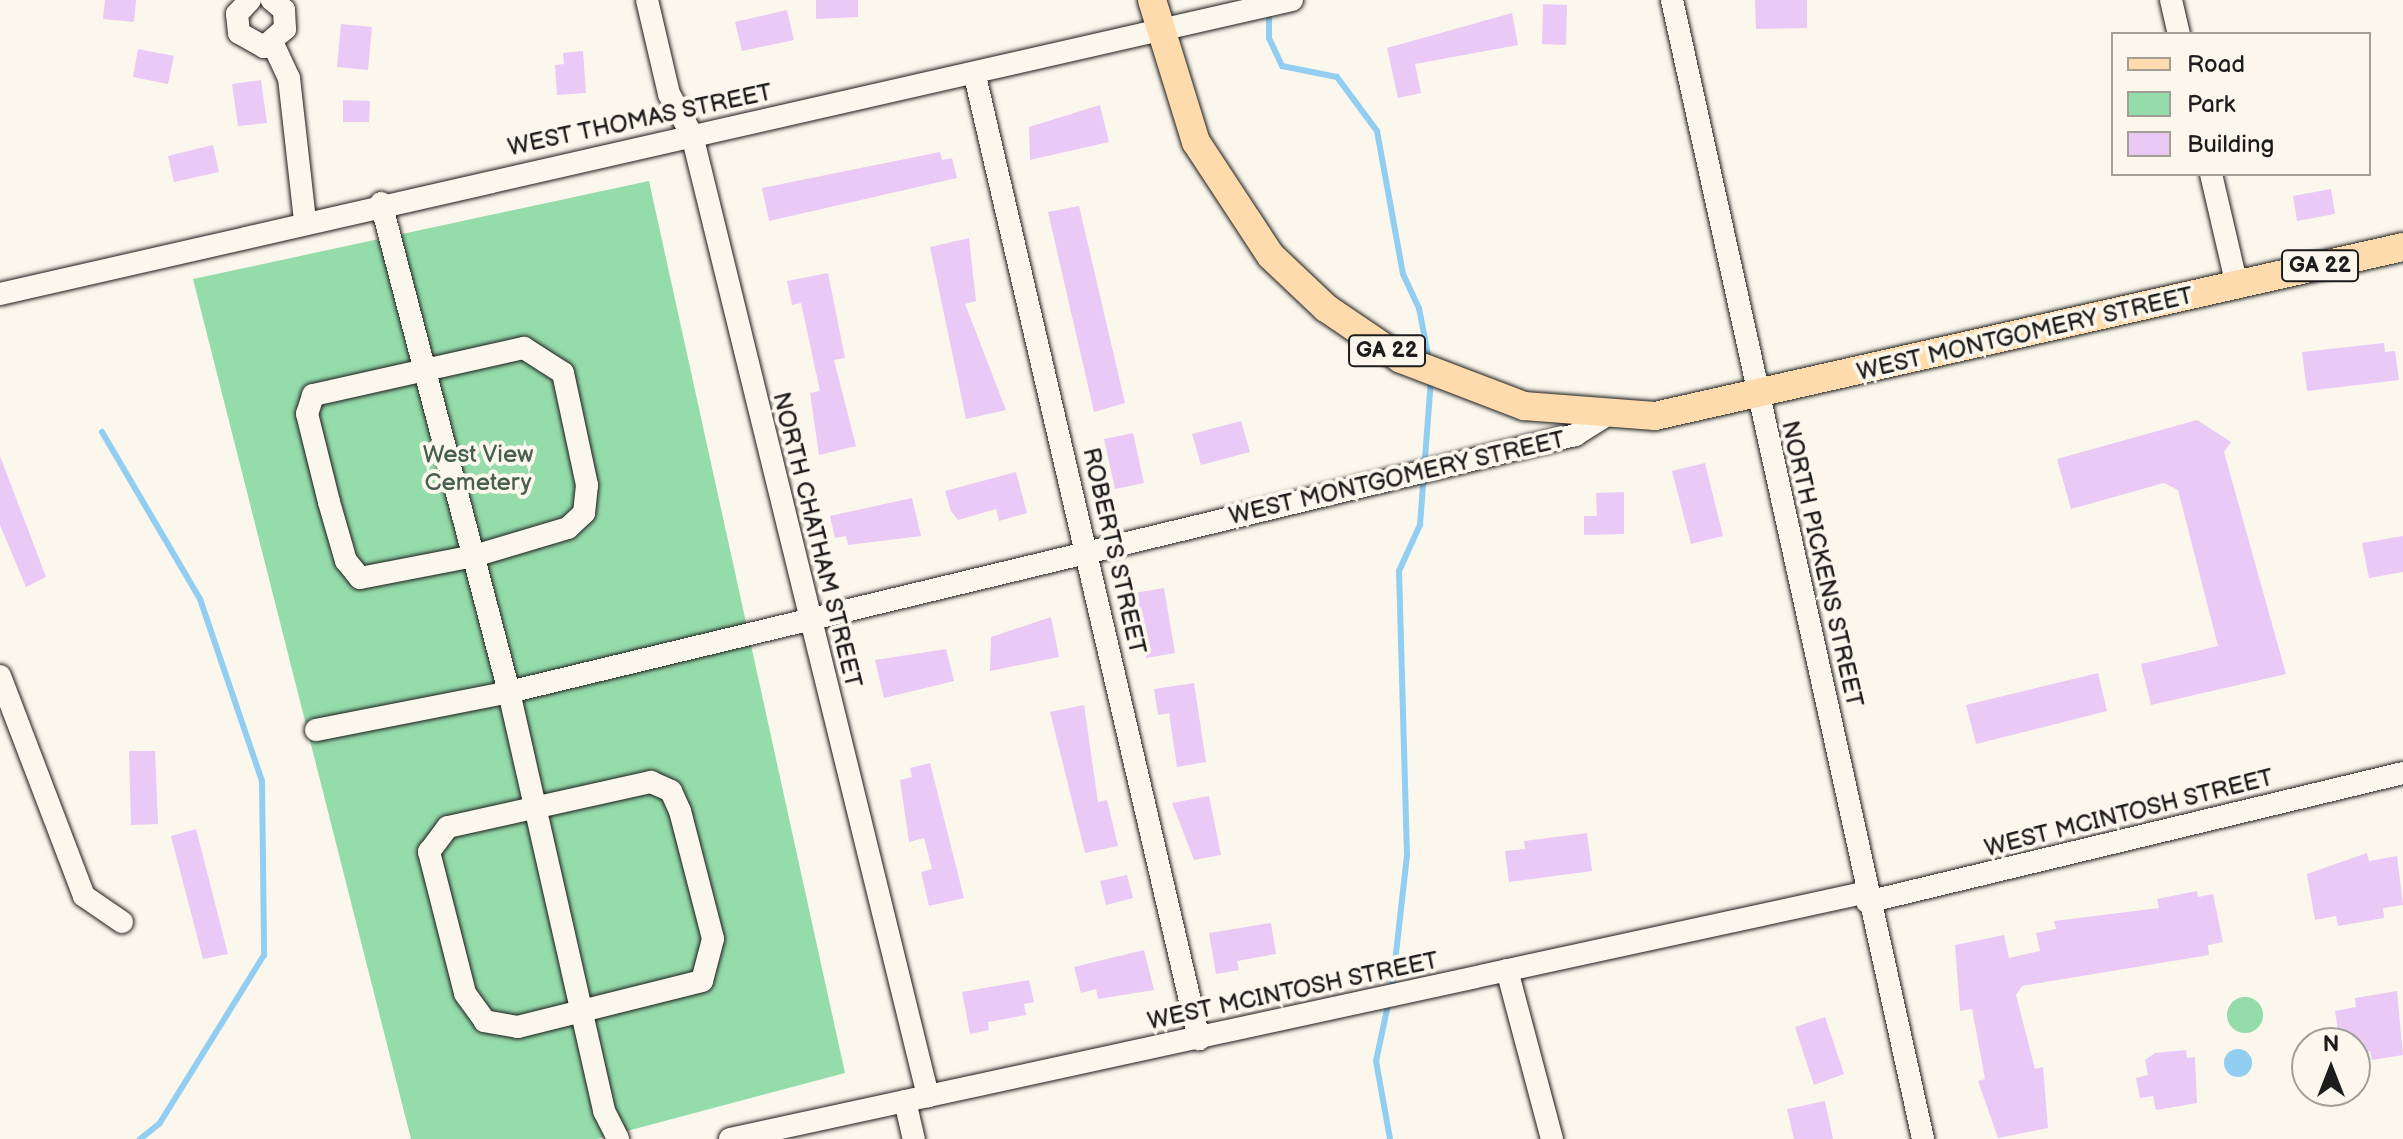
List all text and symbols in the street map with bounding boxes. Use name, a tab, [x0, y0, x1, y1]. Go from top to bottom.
legend	[2111, 32, 2371, 176]
text: Road	[2187, 50, 2245, 79]
street label: WEST THOMAS STREET	[504, 78, 776, 162]
text: Park	[2187, 90, 2235, 119]
text: Building	[2187, 130, 2274, 159]
road number: GA 22	[2280, 248, 2360, 284]
street label: WEST MONTGOMERY STREET	[1854, 281, 2196, 387]
road number: GA 22	[1347, 333, 1427, 369]
street label: NORTH CHATHAM STREET	[766, 389, 868, 691]
street label: NORTH PICKENS STREET	[1775, 418, 1869, 710]
street label: WEST MONTGOMERY STREET	[1226, 425, 1568, 531]
park label: West View Cemetery	[422, 441, 534, 497]
street label: ROBERTS STREET	[1076, 445, 1152, 657]
street label: WEST MCINTOSH STREET	[1981, 763, 2277, 863]
street label: WEST MCINTOSH STREET	[1145, 946, 1441, 1036]
north arrow	[2291, 1027, 2371, 1107]
text: N	[2323, 1031, 2339, 1058]

